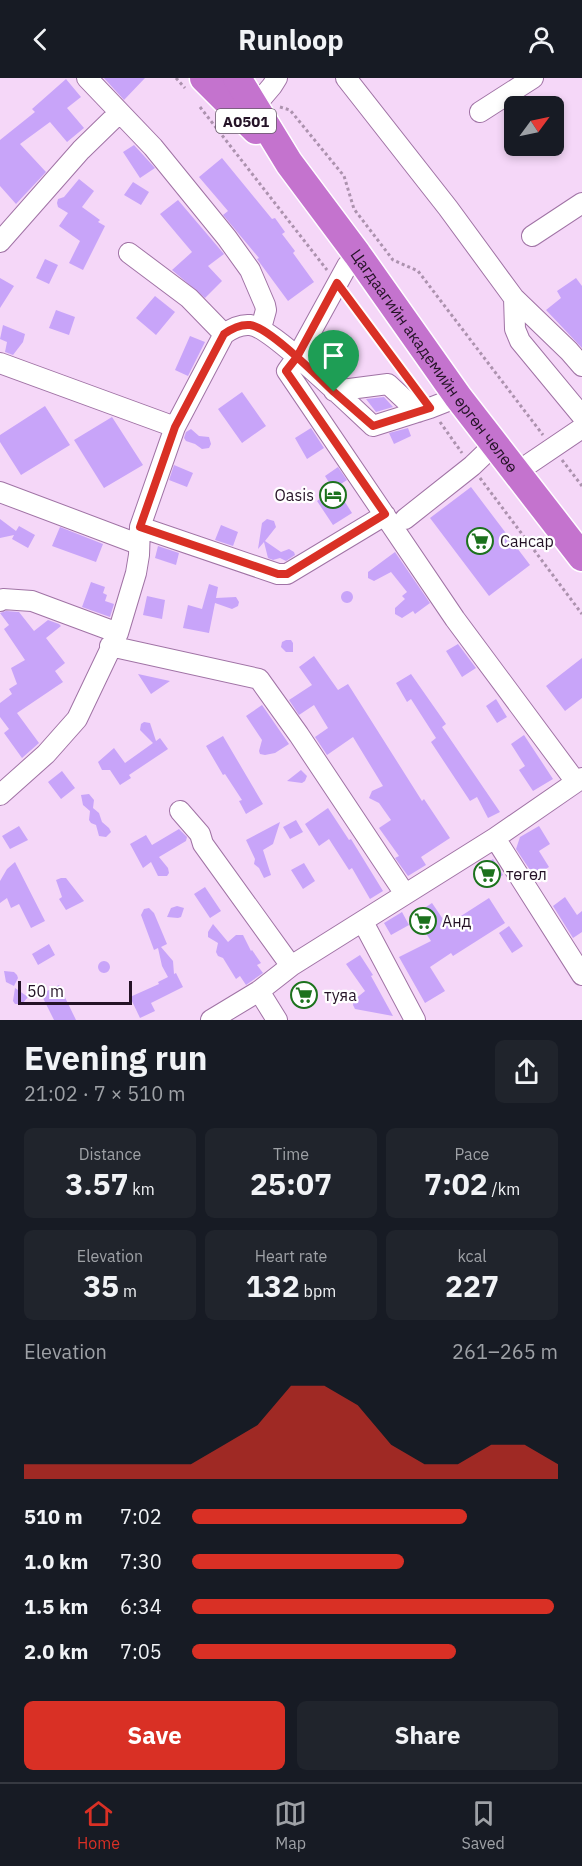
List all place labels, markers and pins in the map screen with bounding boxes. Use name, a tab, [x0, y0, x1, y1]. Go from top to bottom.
pin	[308, 330, 359, 392]
hotel icon: Oasis	[318, 480, 348, 510]
place label: Oasis	[275, 485, 314, 505]
supermarket icon: Сансар	[465, 526, 495, 556]
place label: Сансар	[500, 531, 554, 551]
supermarket icon: төгөл	[472, 859, 502, 889]
place label: төгөл	[506, 864, 547, 884]
supermarket icon: Анд	[408, 906, 438, 936]
place label: Анд	[442, 911, 472, 931]
supermarket icon: туяа	[289, 980, 319, 1010]
place label: туяа	[324, 985, 357, 1005]

